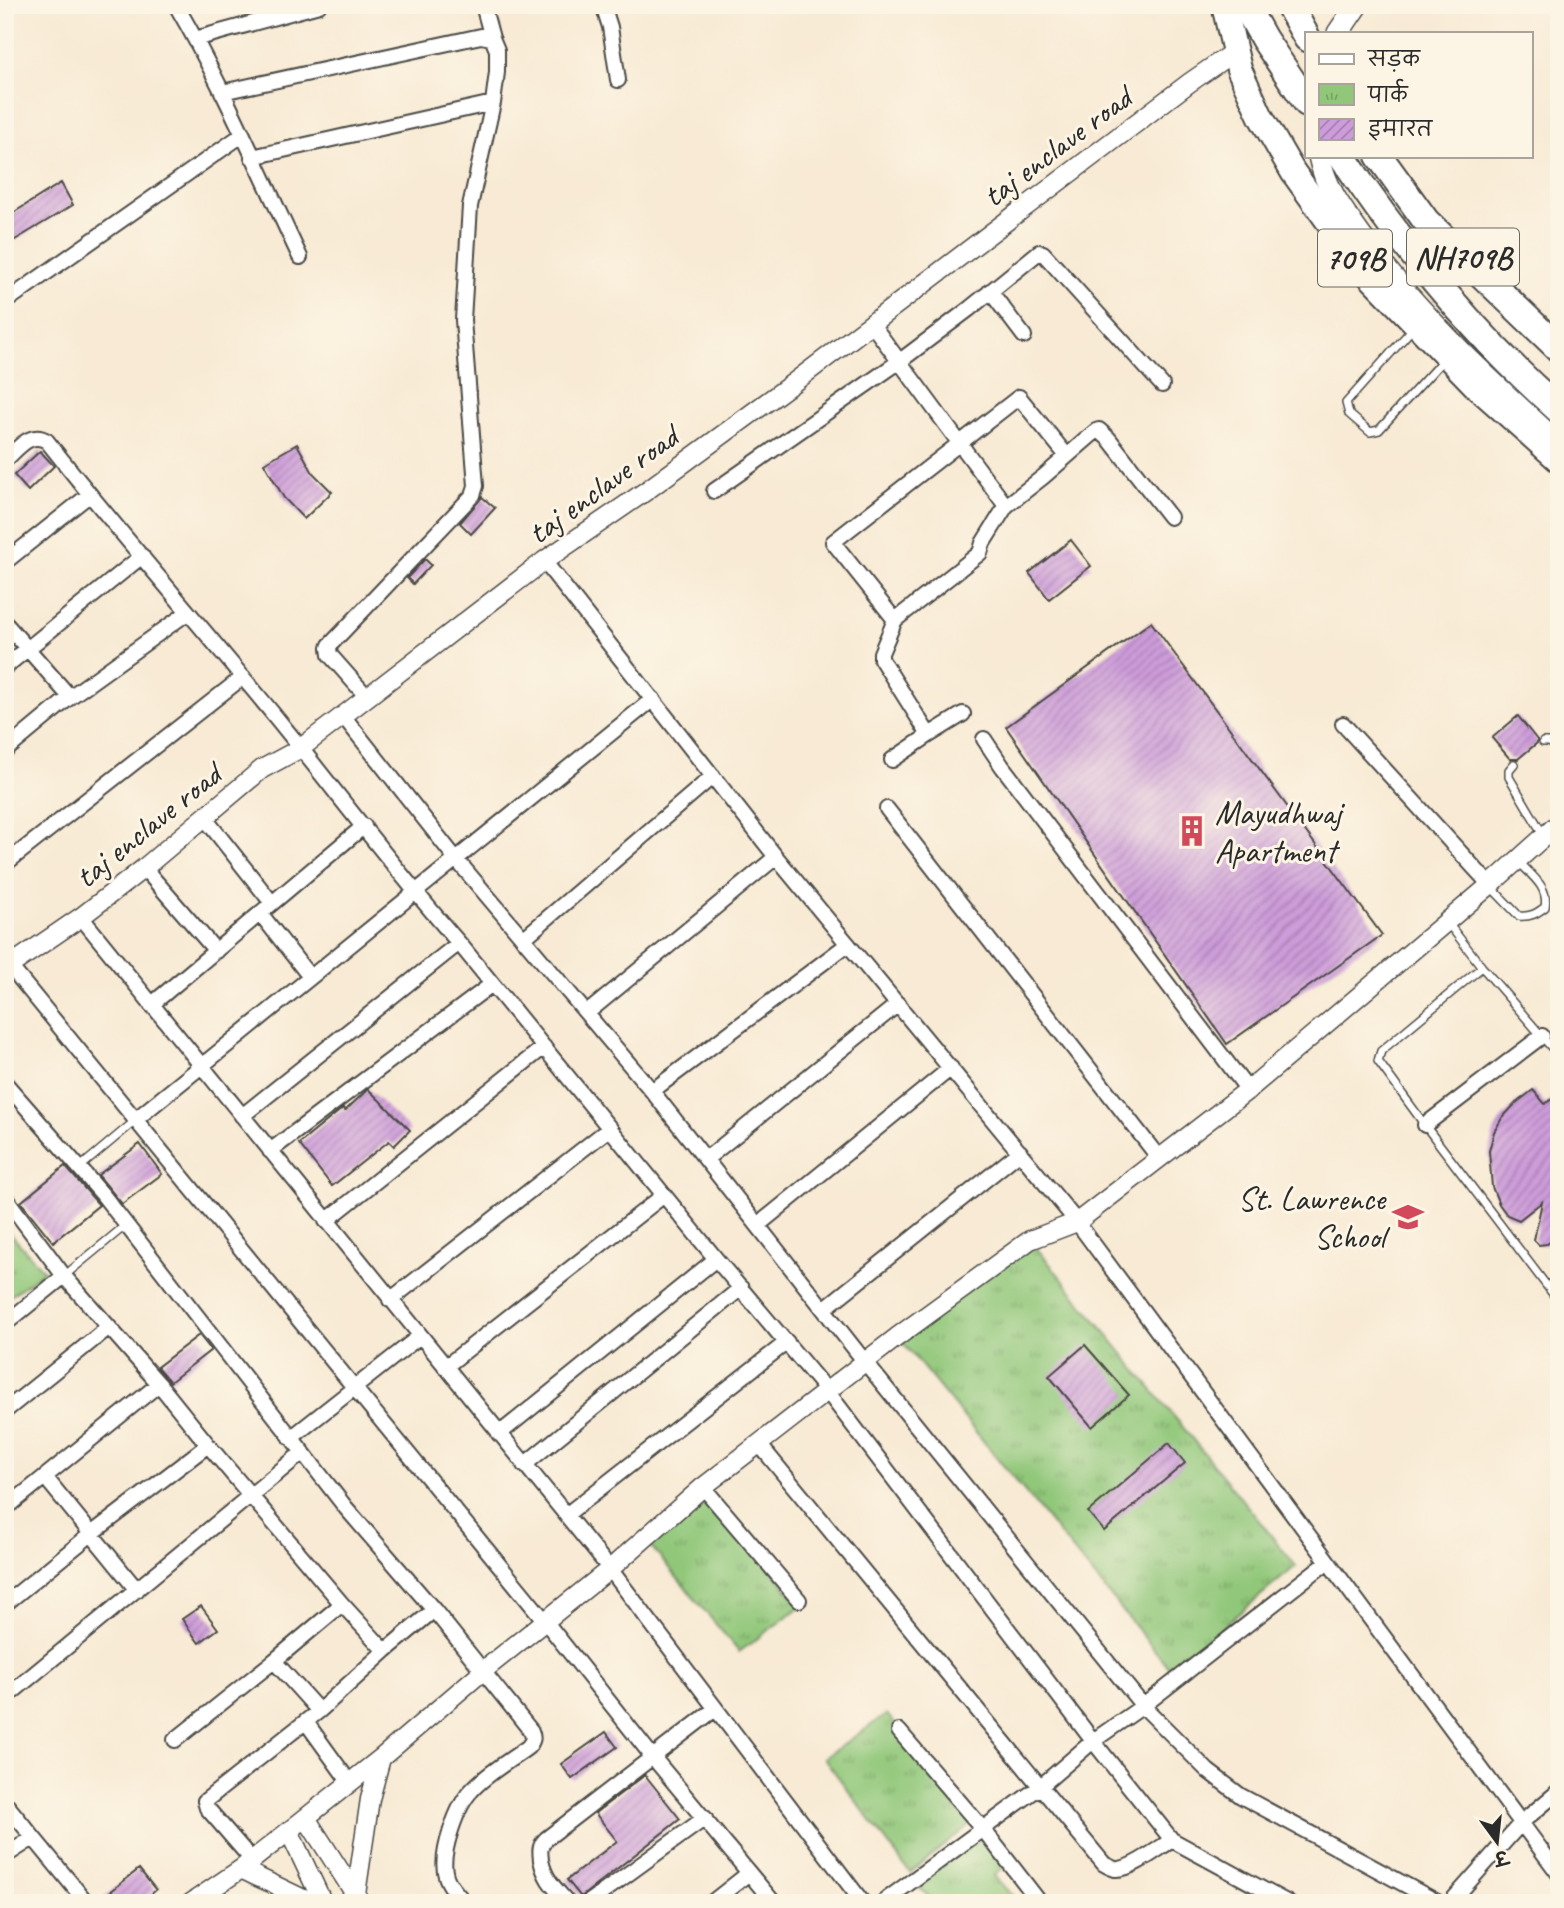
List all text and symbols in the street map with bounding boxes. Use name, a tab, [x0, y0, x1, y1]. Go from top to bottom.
legend	[1305, 32, 1532, 158]
text: सड़क	[1367, 46, 1421, 72]
street label: taj enclave road	[974, 74, 1144, 217]
text: पार्क	[1367, 78, 1409, 108]
text: इमारत	[1368, 116, 1434, 142]
road number: NH709B	[1407, 229, 1519, 286]
road number: 709B	[1318, 230, 1392, 286]
street label: taj enclave road	[519, 413, 690, 554]
street label: taj enclave road	[66, 751, 233, 898]
place label: Mayudhwaj Apartment	[1215, 792, 1346, 872]
building icon: Mayudhwaj Apartment	[1175, 814, 1209, 848]
place label: St. Lawrence School	[1238, 1178, 1390, 1258]
school or university icon: St. Lawrence School	[1391, 1200, 1425, 1234]
north arrow	[1462, 1806, 1532, 1876]
text: उ	[1490, 1844, 1512, 1871]

